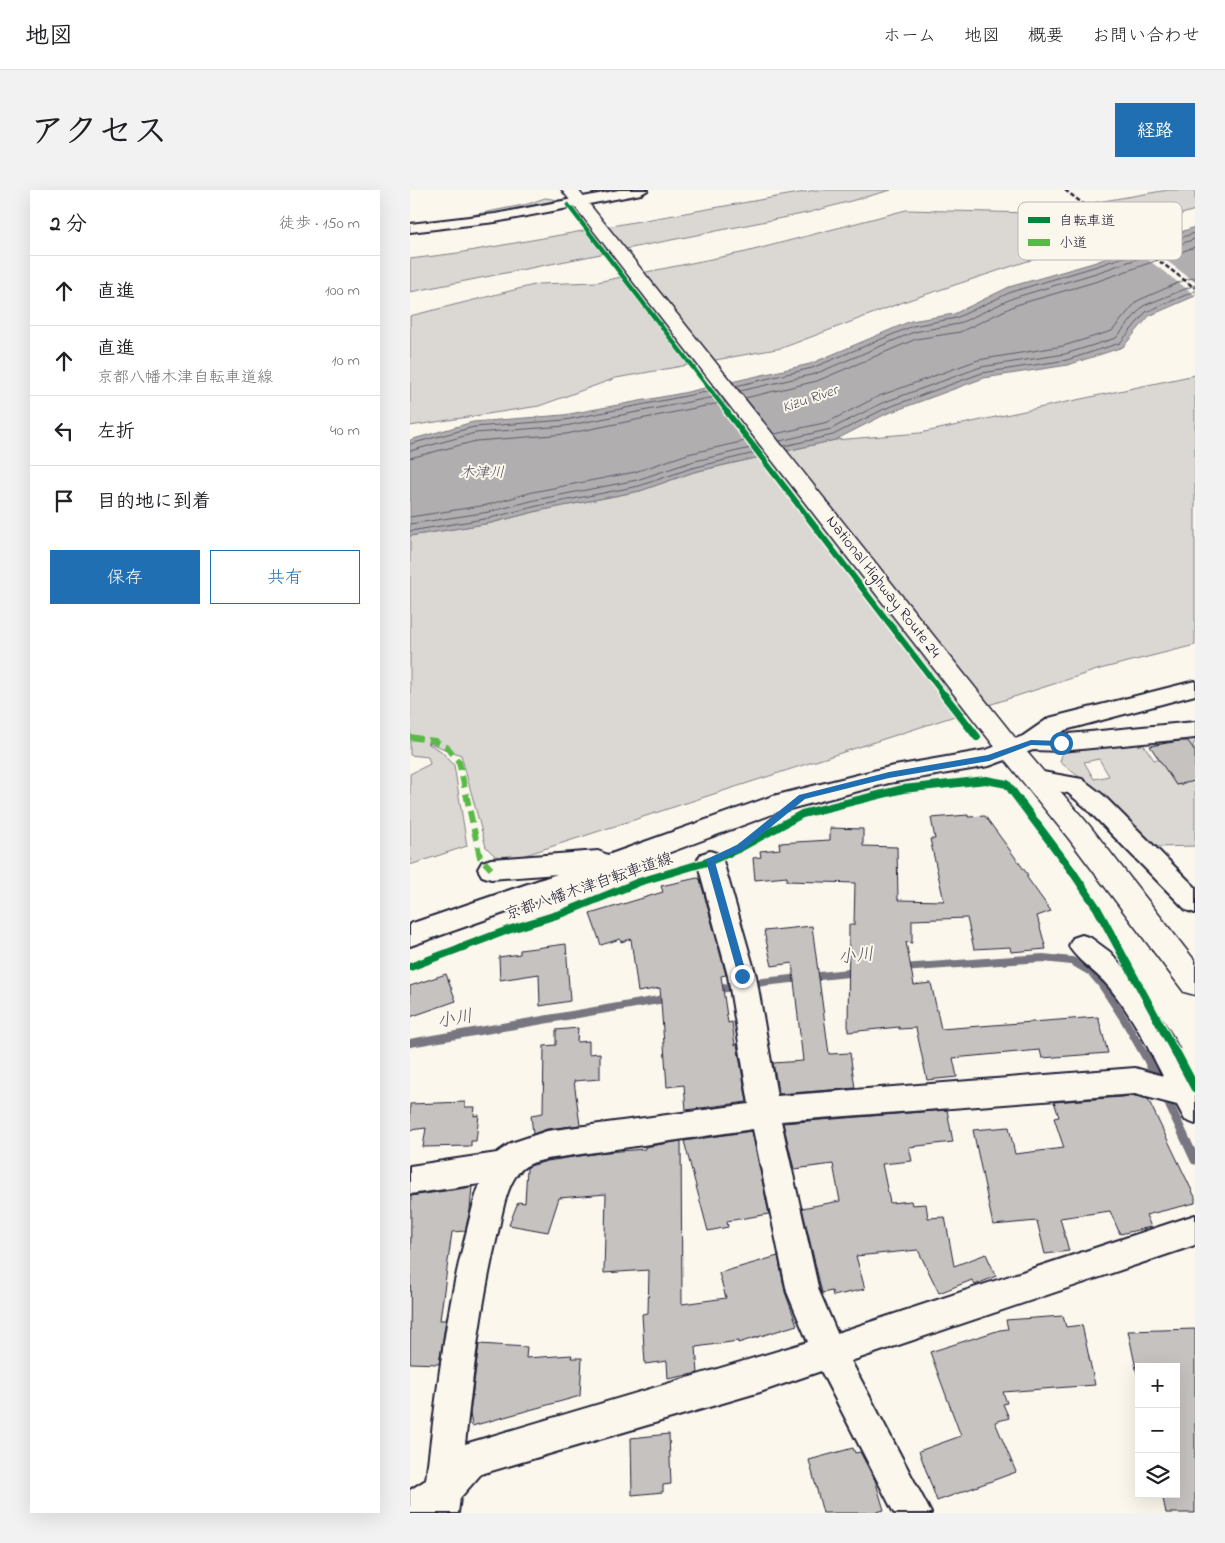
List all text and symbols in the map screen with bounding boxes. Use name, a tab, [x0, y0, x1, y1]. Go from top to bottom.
text: 地図	[25, 20, 73, 55]
text: ホーム	[883, 24, 936, 50]
text: 地図	[964, 24, 1000, 50]
text: 概要	[1028, 24, 1064, 50]
text: お問い合わせ	[1092, 24, 1200, 50]
button: 経路	[1115, 103, 1195, 157]
text: アクセス	[30, 108, 168, 159]
legend	[1018, 202, 1182, 260]
text: 2 分	[50, 210, 87, 240]
text: 自転車道	[1059, 211, 1115, 232]
text: 徒歩 · 150 m	[279, 212, 360, 236]
text: 小道	[1059, 233, 1087, 254]
icon: ahead	[50, 277, 78, 305]
text: 直進	[97, 279, 135, 306]
text: 100 m	[325, 279, 360, 303]
text: 直進	[97, 336, 135, 363]
icon: ahead	[50, 347, 78, 375]
text: 10 m	[332, 349, 360, 373]
text: 京都八幡木津自転車道線	[97, 366, 273, 390]
water label: Kizu River	[779, 379, 843, 419]
icon: left	[50, 417, 78, 445]
text: 左折	[97, 419, 135, 446]
text: 40 m	[330, 419, 360, 443]
water label: 木津川	[459, 462, 505, 484]
icon: arrive	[50, 487, 78, 515]
text: 目的地に到着	[97, 489, 211, 516]
street label: National Highway Route 24	[820, 511, 947, 664]
button: 保存	[50, 550, 200, 604]
button: 共有	[210, 550, 360, 604]
route start	[1050, 732, 1073, 755]
street label: 京都八幡木津自転車道線	[502, 847, 676, 927]
water label: 小川	[837, 942, 875, 972]
route end	[731, 965, 754, 988]
water label: 小川	[435, 1004, 475, 1036]
map controls	[1135, 1363, 1180, 1498]
button: +	[1135, 1363, 1180, 1408]
button: −	[1135, 1408, 1180, 1453]
button: layers	[1135, 1453, 1180, 1498]

